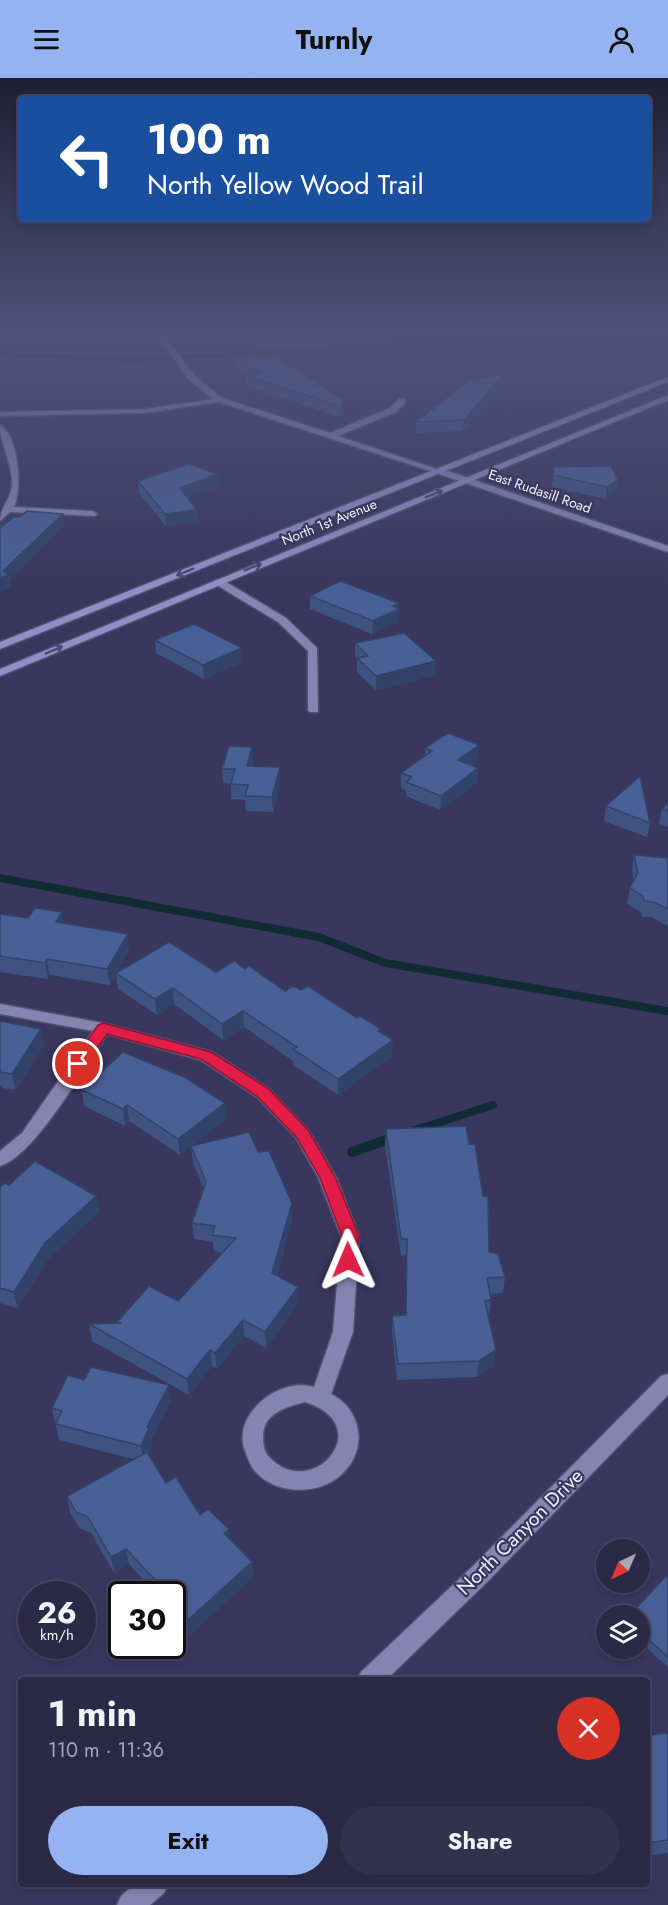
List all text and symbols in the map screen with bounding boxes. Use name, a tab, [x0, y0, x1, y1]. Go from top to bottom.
text: Turnly	[296, 20, 372, 59]
icon: menu	[30, 23, 63, 56]
icon: person	[605, 23, 638, 56]
text: 100 m	[147, 109, 271, 170]
icon: left	[48, 120, 126, 198]
text: North Yellow Wood Trail	[147, 165, 424, 204]
street label: East Rudasill Road	[486, 464, 594, 518]
one-way arrow	[424, 487, 443, 498]
street label: North 1st Avenue	[278, 494, 380, 550]
one-way arrow	[244, 561, 262, 572]
one-way arrow	[176, 567, 195, 578]
one-way arrow	[44, 644, 63, 655]
pin	[52, 1038, 103, 1089]
icon: arrive	[61, 1047, 94, 1080]
position arrow	[316, 1228, 380, 1292]
street label: North Canyon Drive	[450, 1462, 590, 1602]
north arrow	[596, 1539, 650, 1593]
map controls	[596, 1539, 650, 1659]
speed limit sign: 30	[108, 1581, 186, 1659]
text: 26	[37, 1591, 77, 1634]
button: layers	[596, 1605, 650, 1659]
text: km/h	[40, 1624, 74, 1646]
text: 1 min	[48, 1687, 137, 1739]
button: close	[557, 1697, 620, 1760]
text: 110 m · 11:36	[48, 1736, 164, 1765]
button: Exit	[48, 1806, 328, 1875]
button: Share	[340, 1806, 620, 1875]

